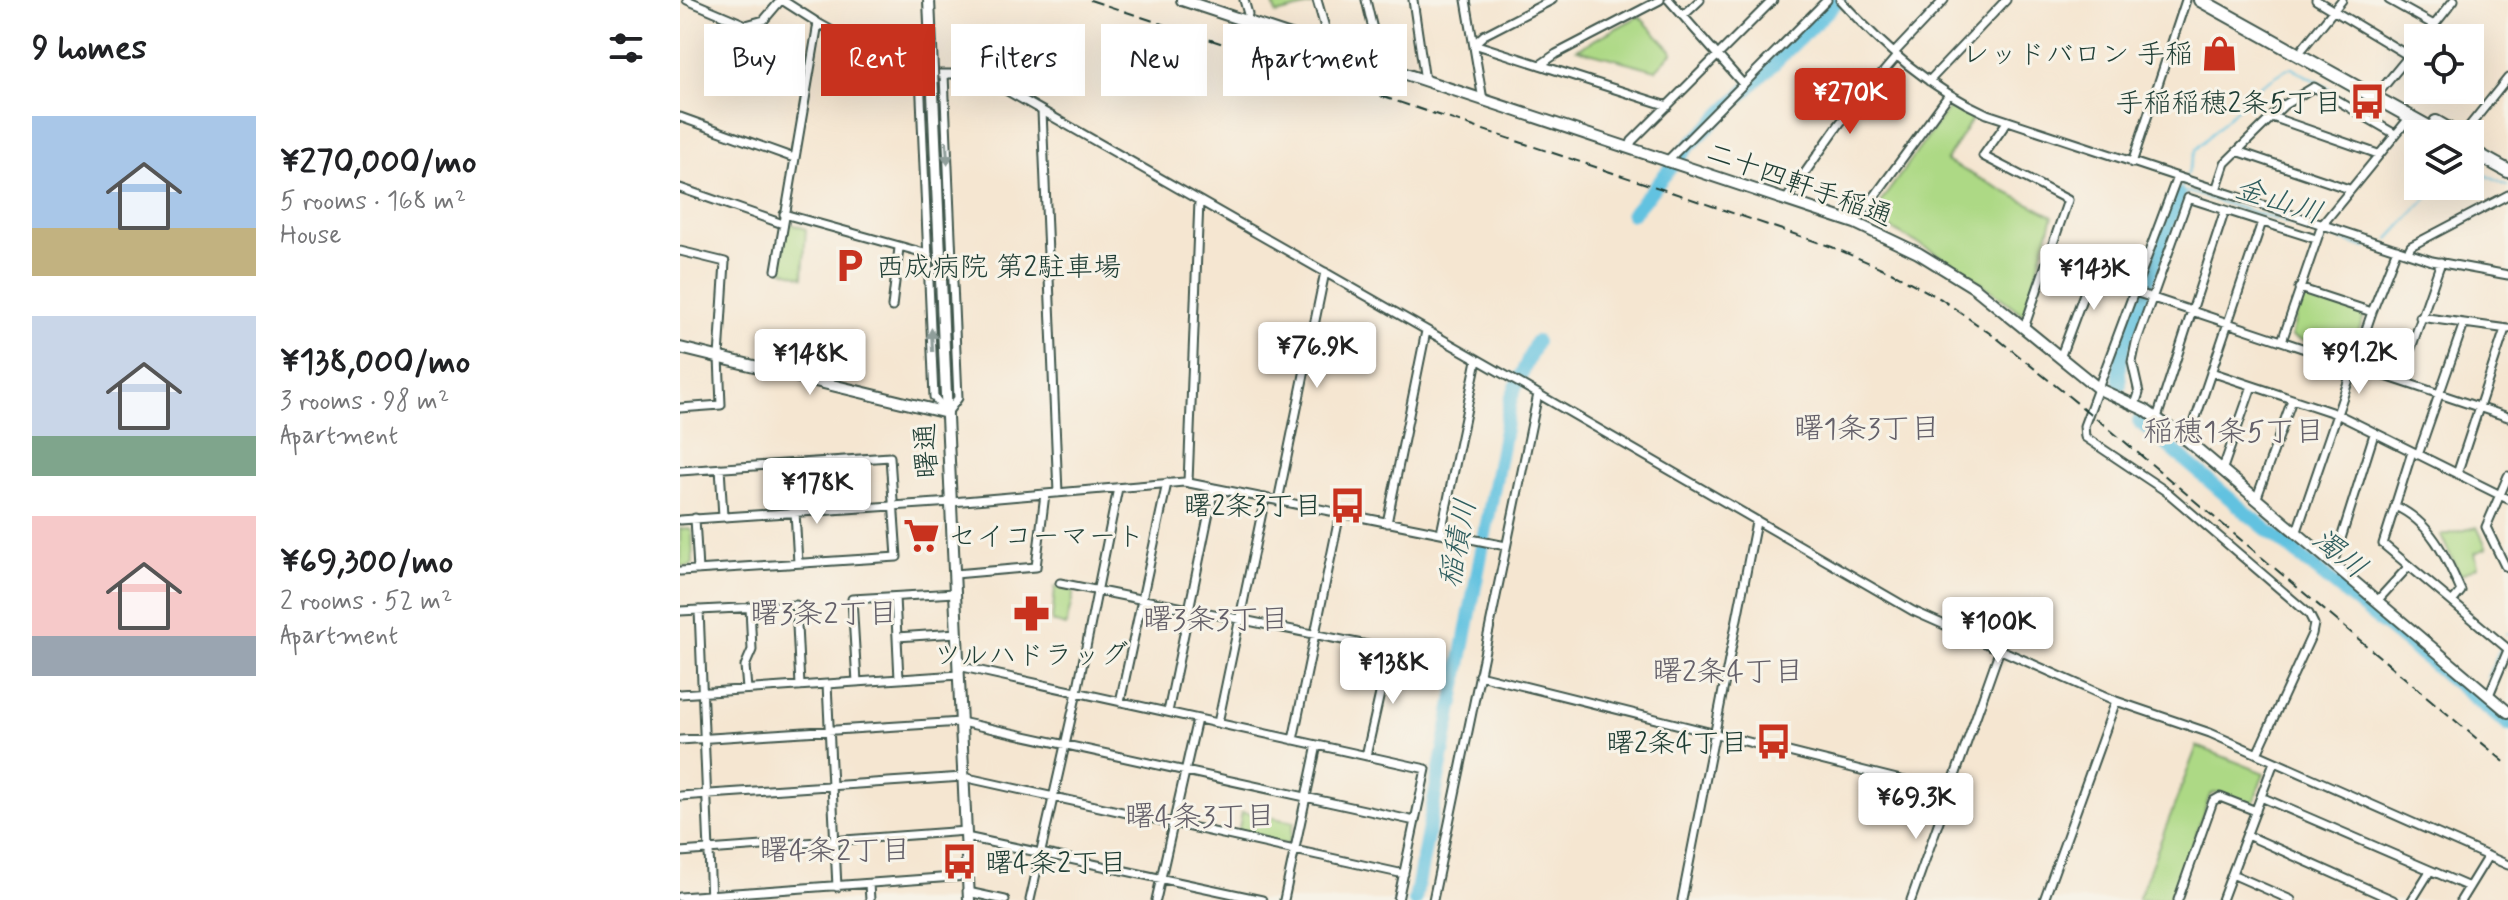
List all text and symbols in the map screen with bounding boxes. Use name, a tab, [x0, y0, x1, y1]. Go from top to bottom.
chip: Buy	[704, 24, 805, 96]
chip: Rent	[821, 24, 935, 96]
chip: Filters	[951, 24, 1085, 96]
chip: New	[1101, 24, 1207, 96]
chip: Apartment	[1223, 24, 1407, 96]
map controls	[2404, 24, 2484, 200]
button: locate	[2404, 24, 2484, 104]
text: 9 homes	[32, 26, 147, 71]
icon: filters	[604, 26, 648, 70]
shop icon: レッドバロン 手稲	[2200, 34, 2238, 72]
place label: レッドバロン 手稲	[1961, 37, 2193, 74]
pin: ¥270K	[1794, 68, 1906, 136]
text: ¥270K	[1813, 77, 1887, 111]
bus stop icon: 手稲稲穂2条5丁目	[2349, 83, 2387, 121]
place label: 手稲稲穂2条5丁目	[2115, 86, 2342, 123]
button: layers	[2404, 120, 2484, 200]
street label: 二十四軒手稲通	[1701, 134, 1898, 236]
text: ¥270,000/mo	[280, 140, 476, 185]
one-way arrow	[941, 141, 954, 166]
icon: home	[96, 148, 192, 244]
water label: 金山川	[2230, 169, 2327, 234]
text: 5 rooms · 168 m²	[280, 185, 466, 219]
text: House	[280, 219, 341, 253]
pin: ¥143K	[2038, 244, 2150, 312]
parking icon: 西成病院 第2駐車場	[831, 247, 869, 285]
place label: 西成病院 第2駐車場	[876, 250, 1121, 287]
text: ¥143K	[2058, 253, 2130, 287]
pin: ¥76.9K	[1252, 322, 1382, 390]
one-way arrow	[925, 327, 938, 352]
pin: ¥91.2K	[2294, 328, 2424, 396]
pin: ¥148K	[754, 329, 866, 397]
text: ¥76.9K	[1276, 331, 1358, 365]
text: ¥91.2K	[2321, 337, 2397, 371]
text: ¥148K	[773, 338, 847, 372]
text: ¥138,000/mo	[280, 340, 470, 385]
icon: home	[96, 348, 192, 444]
text: 3 rooms · 98 m²	[280, 385, 449, 419]
district label: 曙1条3丁目	[1794, 410, 1940, 449]
district label: 稲穂1条5丁目	[2143, 413, 2325, 452]
text: Apartment	[280, 419, 398, 453]
street label: 曙通	[908, 422, 947, 480]
pin: ¥178K	[761, 458, 873, 526]
text: ¥178K	[781, 467, 853, 501]
bus stop icon: 曙2条3丁目	[1329, 486, 1367, 524]
place label: 曙2条3丁目	[1184, 489, 1322, 526]
water label: 稲積川	[1431, 495, 1486, 591]
supermarket icon: セイコーマート	[903, 516, 941, 554]
place label: セイコーマート	[948, 519, 1145, 556]
water label: 濁川	[2303, 520, 2375, 588]
text: ¥69,300/mo	[280, 540, 453, 585]
icon: home	[96, 548, 192, 644]
text: 2 rooms · 52 m²	[280, 585, 452, 619]
district label: 曙3条2丁目	[750, 595, 898, 634]
pharmacy icon: ツルハドラッグ	[1012, 595, 1050, 633]
pin: ¥100K	[1942, 597, 2054, 665]
district label: 曙3条3丁目	[1142, 601, 1290, 640]
text: ¥100K	[1960, 606, 2036, 640]
text: Apartment	[280, 619, 398, 653]
place label: ツルハドラッグ	[934, 638, 1128, 675]
pin: ¥138K	[1337, 638, 1449, 706]
text: ¥138K	[1358, 647, 1428, 681]
district label: 曙2条4丁目	[1652, 653, 1804, 692]
bus stop icon: 曙2条4丁目	[1755, 723, 1793, 761]
place label: 曙2条4丁目	[1606, 726, 1748, 763]
pin: ¥69.3K	[1851, 773, 1981, 841]
text: ¥69.3K	[1876, 782, 1956, 816]
district label: 曙4条3丁目	[1124, 798, 1276, 837]
district label: 曙4条2丁目	[759, 832, 911, 871]
bus stop icon: 曙4条2丁目	[940, 843, 978, 881]
place label: 曙4条2丁目	[985, 846, 1127, 883]

